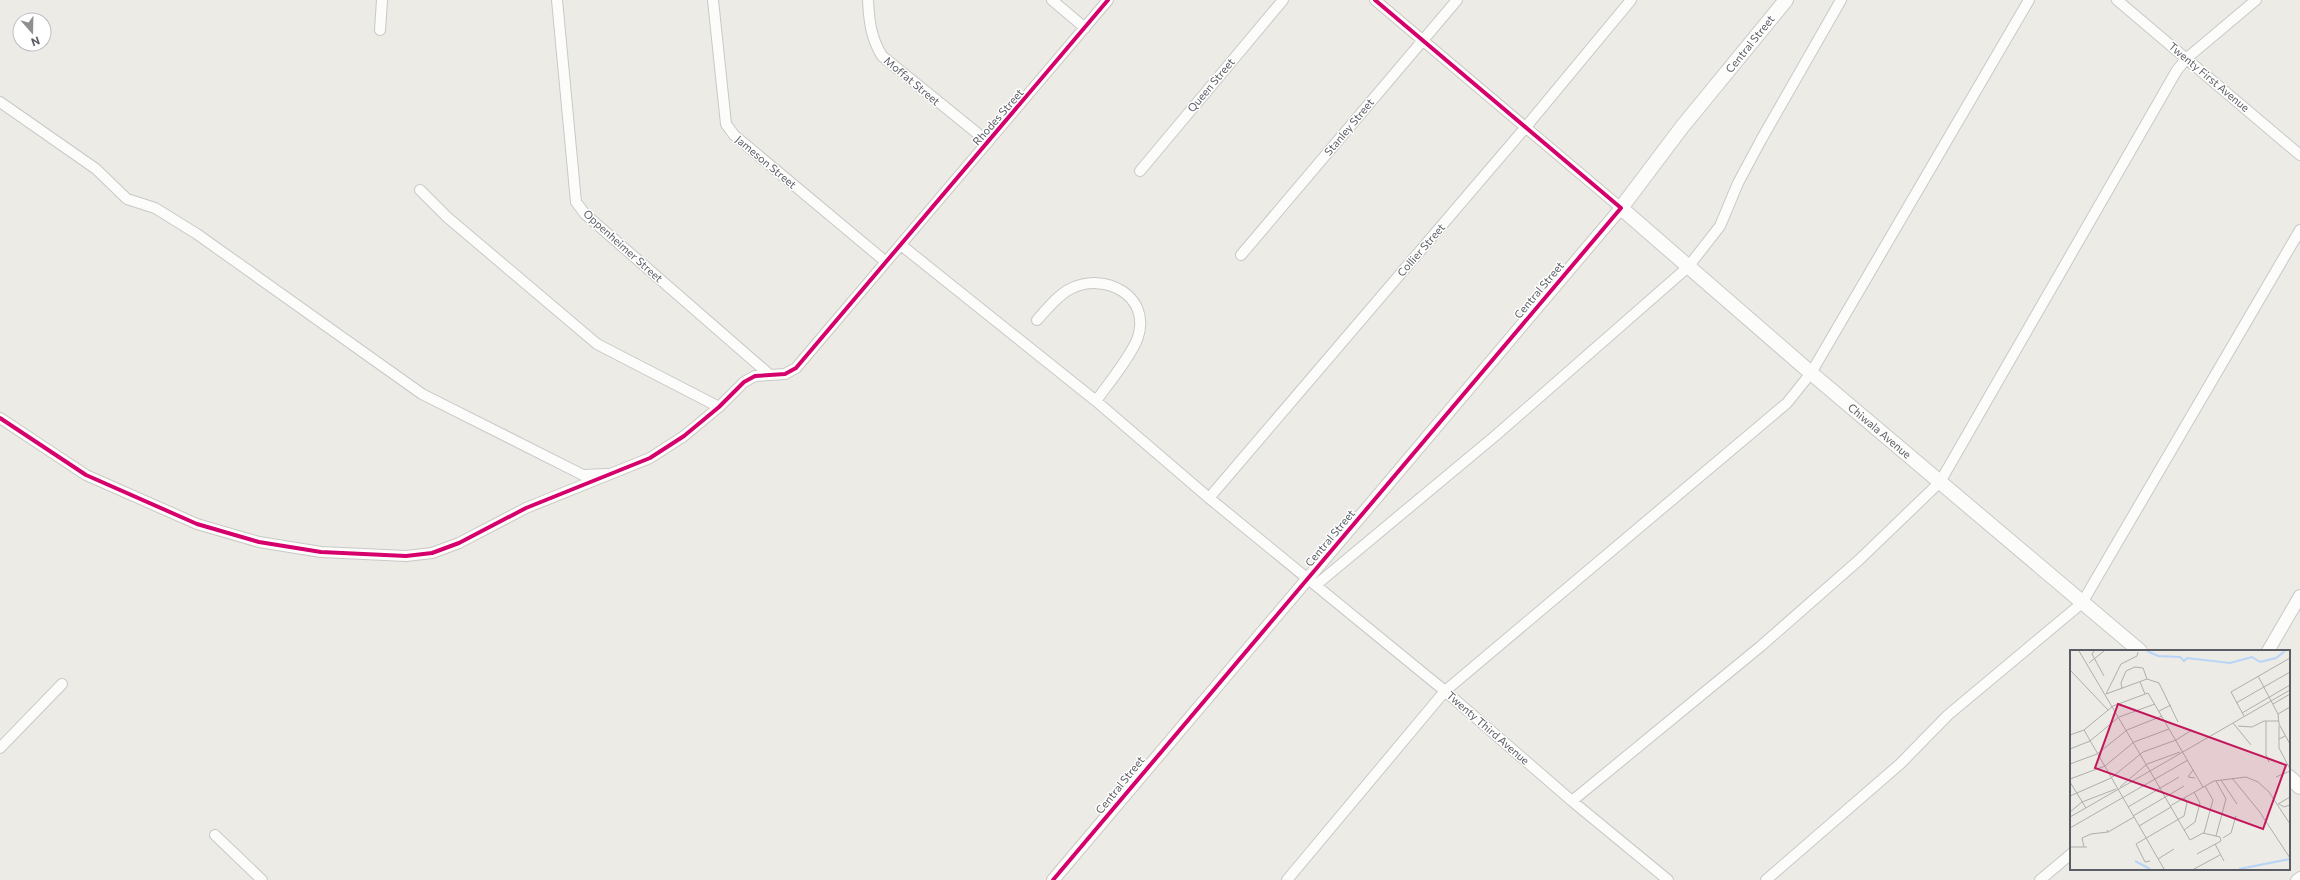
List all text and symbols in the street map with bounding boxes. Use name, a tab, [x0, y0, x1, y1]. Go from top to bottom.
north arrow	[12, 12, 52, 52]
street label: Central Street	[1722, 12, 1777, 75]
text: N	[29, 34, 42, 49]
street label: Twenty First Avenue	[2166, 39, 2252, 114]
street label: Moffat Street	[882, 54, 943, 108]
street label: Queen Street	[1184, 55, 1237, 114]
street label: Rhodes Street	[970, 85, 1026, 148]
street label: Stanley Street	[1321, 95, 1376, 158]
street label: Jameson Street	[733, 132, 800, 192]
street label: Oppenheimer Street	[581, 207, 666, 285]
street label: Collier Street	[1394, 220, 1447, 279]
street label: Central Street	[1511, 258, 1566, 321]
street label: Chiwala Avenue	[1846, 400, 1914, 461]
street label: Central Street	[1302, 506, 1357, 569]
inset map	[2070, 650, 2290, 870]
street label: Twenty Third Avenue	[1444, 688, 1532, 767]
street label: Central Street	[1092, 753, 1147, 816]

